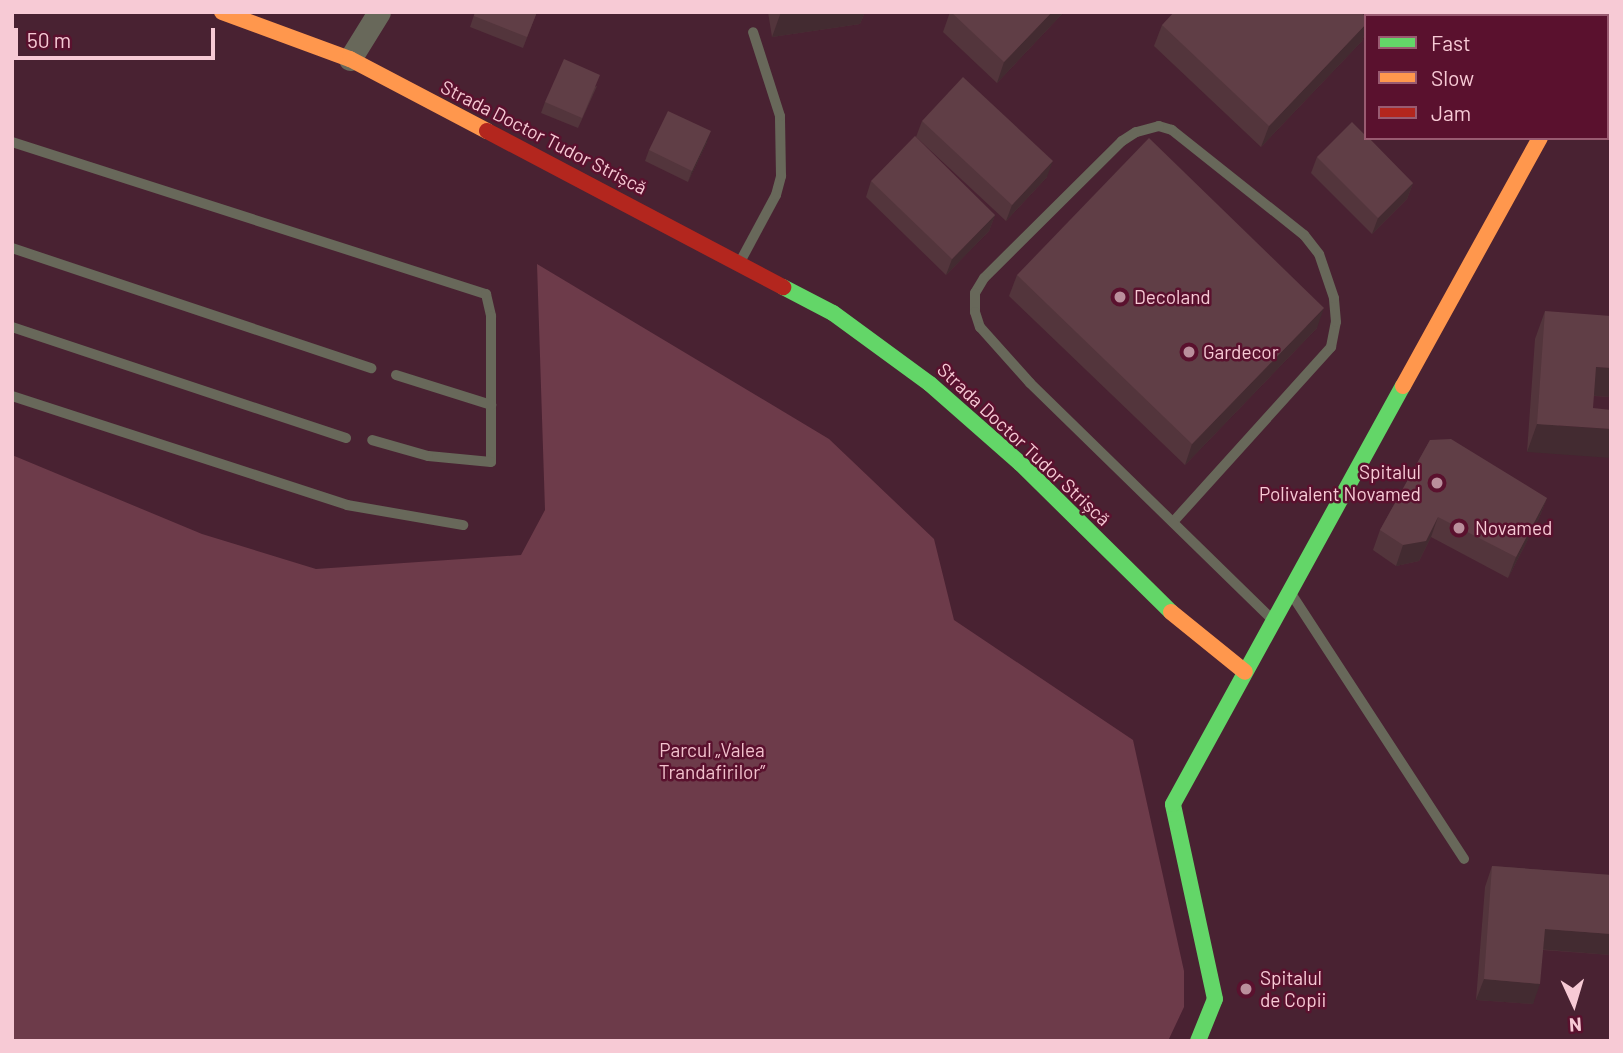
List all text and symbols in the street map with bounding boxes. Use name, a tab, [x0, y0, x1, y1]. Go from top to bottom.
scale bar	[18, 14, 219, 58]
legend	[1364, 14, 1609, 140]
text: 50 m	[27, 27, 71, 52]
text: Fast	[1431, 30, 1471, 55]
text: Slow	[1431, 65, 1474, 90]
street label: Strada Doctor Tudor Strișcă	[437, 75, 651, 199]
text: Jam	[1431, 100, 1471, 125]
place label: Decoland	[1134, 286, 1211, 308]
marker: Decoland	[1112, 289, 1128, 305]
place label: Gardecor	[1203, 341, 1279, 363]
marker: Gardecor	[1181, 344, 1197, 360]
street label: Strada Doctor Tudor Strișcă	[933, 358, 1115, 530]
place label: Spitalul Polivalent Novamed	[1259, 461, 1421, 505]
marker: Spitalul Polivalent Novamed	[1427, 473, 1447, 493]
place label: Novamed	[1475, 517, 1552, 539]
marker: Novamed	[1449, 518, 1469, 538]
park label: Parcul „Valea Trandafirilor”	[659, 739, 765, 783]
place label: Spitalul de Copii	[1260, 967, 1326, 1011]
north arrow	[1539, 969, 1609, 1039]
marker: Spitalul de Copii	[1238, 981, 1254, 997]
text: N	[1568, 1014, 1583, 1037]

